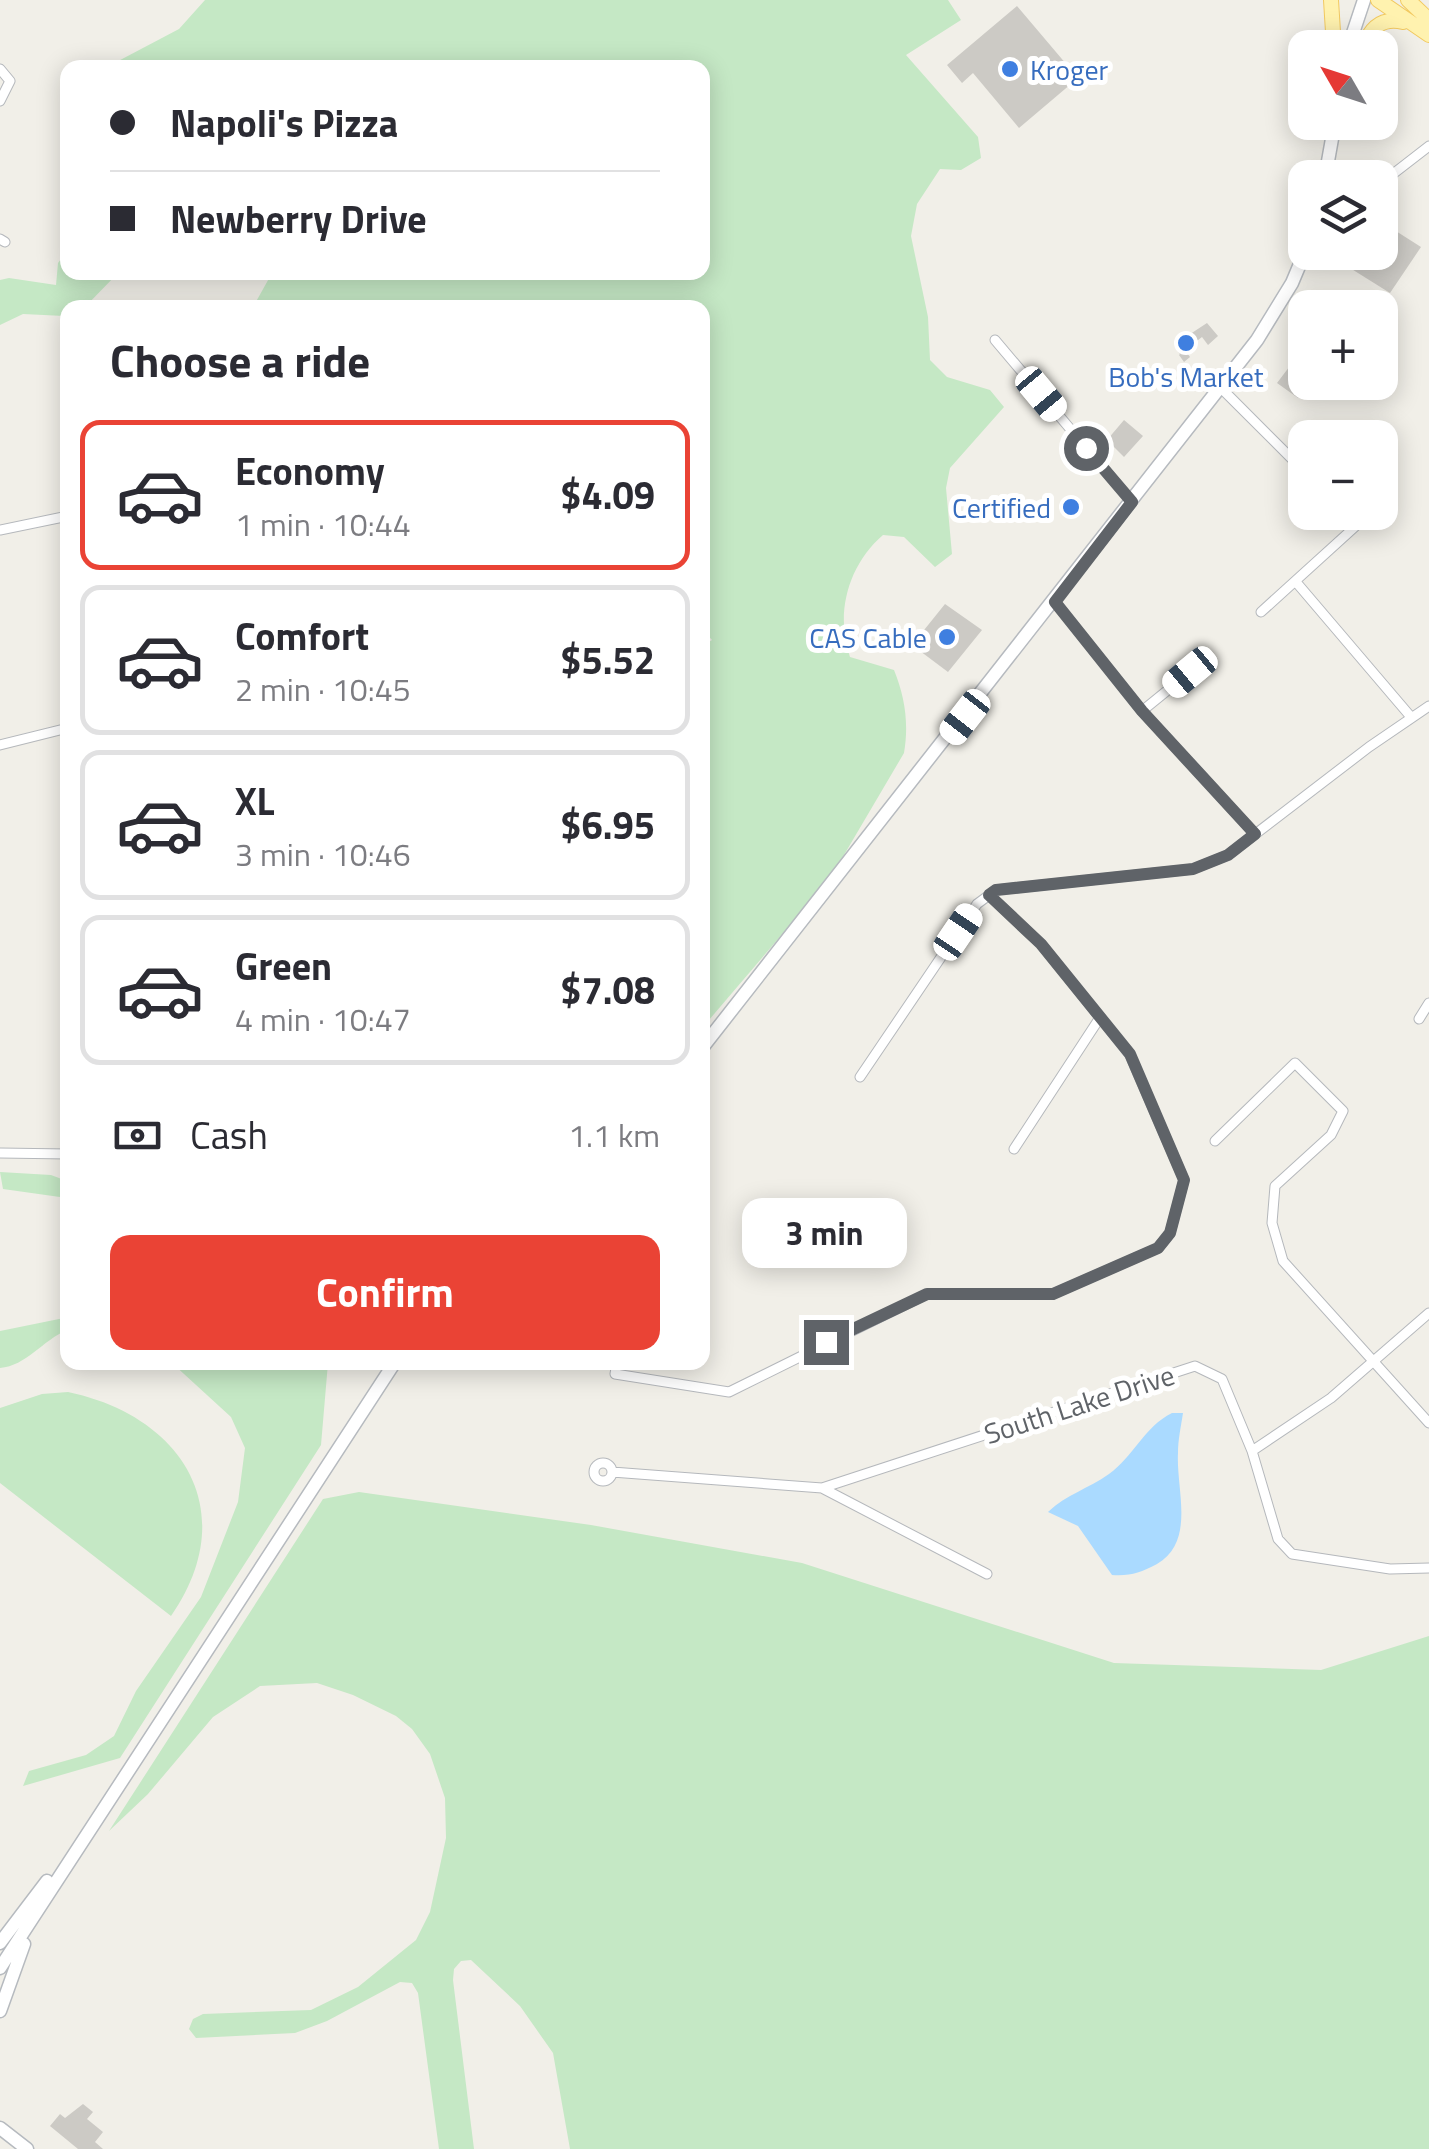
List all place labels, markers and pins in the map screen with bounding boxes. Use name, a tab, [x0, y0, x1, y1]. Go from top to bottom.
place label: Kroger	[1030, 48, 1109, 91]
marker: Kroger	[999, 58, 1021, 80]
marker: Bob's Market	[1175, 332, 1197, 354]
place label: Bob's Market	[1108, 355, 1264, 398]
place label: Certified	[952, 486, 1051, 529]
marker: Certified	[1060, 496, 1082, 518]
place label: CAS Cable	[809, 616, 927, 659]
marker: CAS Cable	[936, 626, 958, 648]

